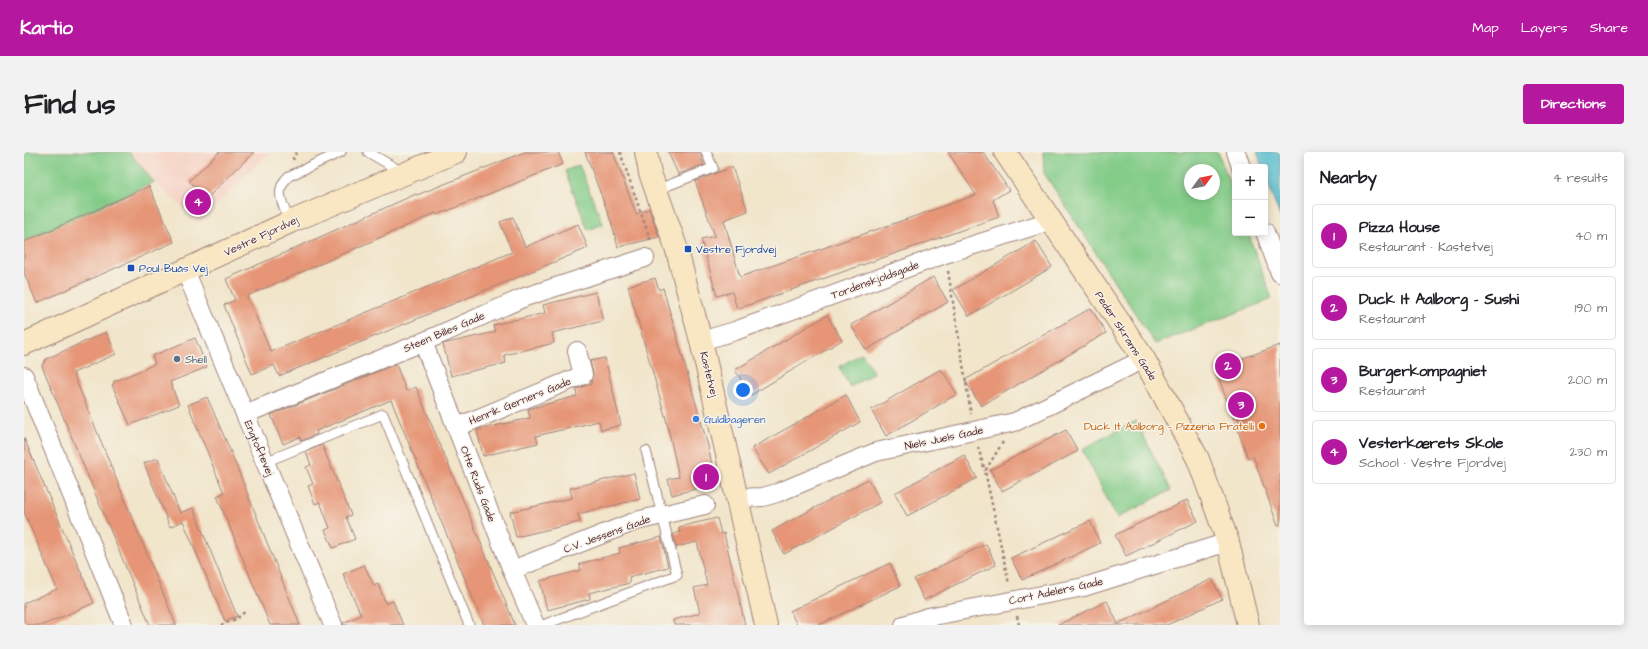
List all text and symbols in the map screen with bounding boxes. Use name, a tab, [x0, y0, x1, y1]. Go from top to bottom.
text: Kartio	[20, 15, 73, 42]
text: Map	[1472, 18, 1499, 38]
text: Layers	[1521, 18, 1568, 38]
text: Share	[1590, 18, 1628, 38]
button: Directions	[1523, 84, 1624, 124]
text: Find us	[24, 85, 115, 124]
north arrow	[1184, 164, 1220, 200]
map controls	[1232, 164, 1268, 236]
button: +	[1232, 164, 1268, 200]
text: Nearby	[1320, 166, 1377, 190]
text: 4 results	[1553, 169, 1608, 187]
pin: 4	[185, 187, 211, 217]
button: −	[1232, 200, 1268, 236]
street label: Vestre Fjordvej	[221, 212, 301, 260]
text: Pizza House	[1359, 217, 1440, 238]
text: 1	[1333, 227, 1335, 245]
text: 40 m	[1575, 227, 1607, 245]
text: Restaurant · Kastetvej	[1359, 238, 1493, 256]
place label: Vestre Fjordvej	[696, 242, 776, 257]
marker: Vestre Fjordvej	[683, 244, 693, 254]
street label: Tordenskjoldsgade	[829, 257, 921, 304]
place label: Poul Buås Vej	[139, 261, 208, 276]
marker: Poul Buås Vej	[126, 263, 136, 273]
street label: Peder Skrams Gade	[1091, 288, 1161, 384]
text: Duck It Aalborg - Sushi	[1359, 289, 1519, 310]
text: 2	[1330, 299, 1338, 317]
text: 190 m	[1574, 299, 1607, 317]
street label: Steen Billes Gade	[401, 308, 487, 356]
text: Restaurant	[1359, 310, 1426, 328]
street label: Kastetvej	[696, 350, 722, 398]
pin: 2	[1215, 351, 1241, 381]
place label: Shell	[185, 352, 207, 367]
marker: Shell	[172, 354, 182, 364]
text: Burgerkompagniet	[1359, 361, 1487, 382]
text: 3	[1331, 371, 1337, 389]
text: 200 m	[1568, 371, 1607, 389]
street label: Henrik Gerners Gade	[467, 374, 573, 428]
your location	[733, 380, 753, 400]
text: Restaurant	[1359, 382, 1426, 400]
pin: 3	[1228, 390, 1254, 420]
place label: Guldbageren	[704, 412, 766, 428]
marker: Guldbageren	[691, 414, 701, 424]
street label: Engtoftevej	[240, 418, 277, 478]
place label: Duck It Aalborg - Pizzeria Fratelli	[1084, 419, 1254, 435]
marker: Duck It Aalborg - Pizzeria Fratelli	[1257, 421, 1267, 431]
street label: Niels Juels Gade	[903, 422, 985, 454]
text: Vesterkærets Skole	[1359, 433, 1503, 454]
text: 4	[1330, 443, 1338, 461]
text: 230 m	[1569, 443, 1607, 461]
street label: Otte Ruds Gade	[457, 444, 499, 524]
text: School · Vestre Fjordvej	[1359, 454, 1506, 472]
pin: 1	[693, 462, 719, 492]
street label: C.V. Jessens Gade	[562, 511, 652, 557]
street label: Cort Adelers Gade	[1007, 574, 1105, 608]

